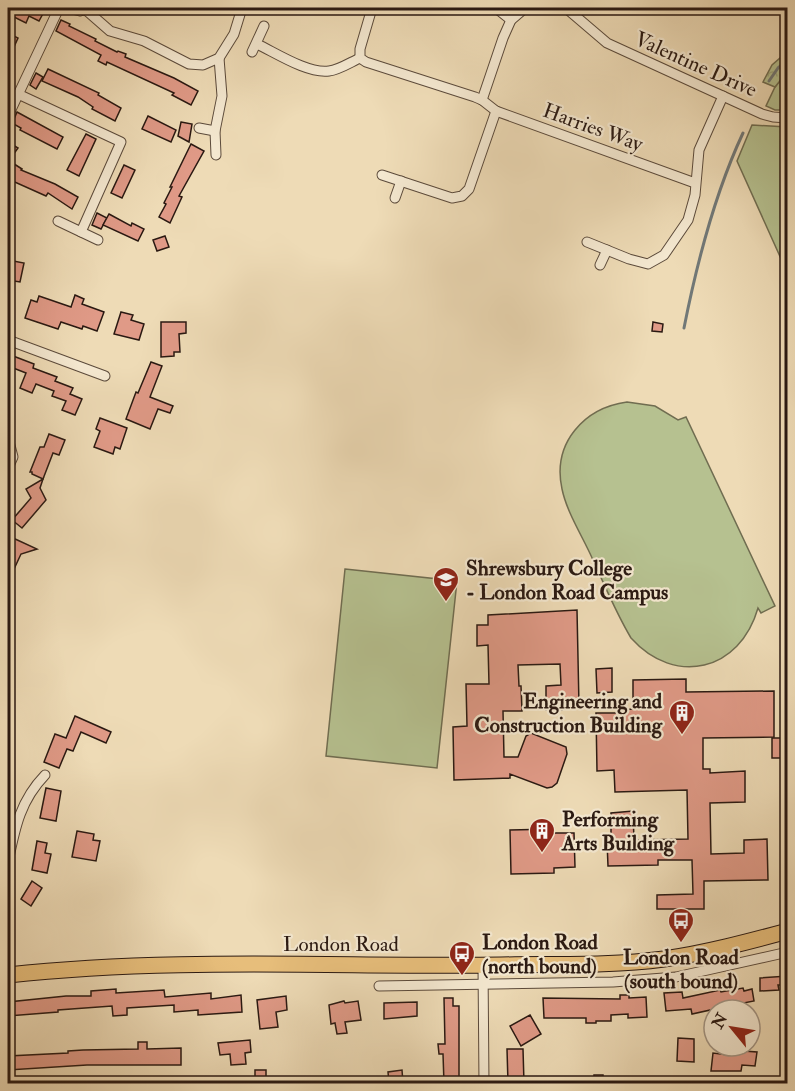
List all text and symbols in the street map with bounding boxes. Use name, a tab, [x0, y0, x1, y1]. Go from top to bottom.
street label: Valentine Drive	[630, 25, 761, 104]
street label: Harries Way	[539, 97, 647, 158]
place label: Shrewsbury College - London Road Campus	[466, 555, 668, 606]
school or university icon: Shrewsbury College - London Road Campus	[431, 565, 461, 603]
place label: Engineering and Construction Building	[474, 688, 663, 739]
building icon: Engineering and Construction Building	[667, 698, 697, 736]
place label: Performing Arts Building	[561, 806, 675, 857]
building icon: Performing Arts Building	[527, 816, 557, 854]
bus stop icon: London Road (south bound)	[666, 906, 696, 944]
place label: London Road (north bound)	[482, 929, 598, 980]
street label: London Road	[283, 931, 400, 958]
bus stop icon: London Road (north bound)	[447, 939, 477, 977]
place label: London Road (south bound)	[623, 944, 740, 995]
north arrow	[702, 998, 762, 1058]
text: N	[707, 1009, 732, 1033]

